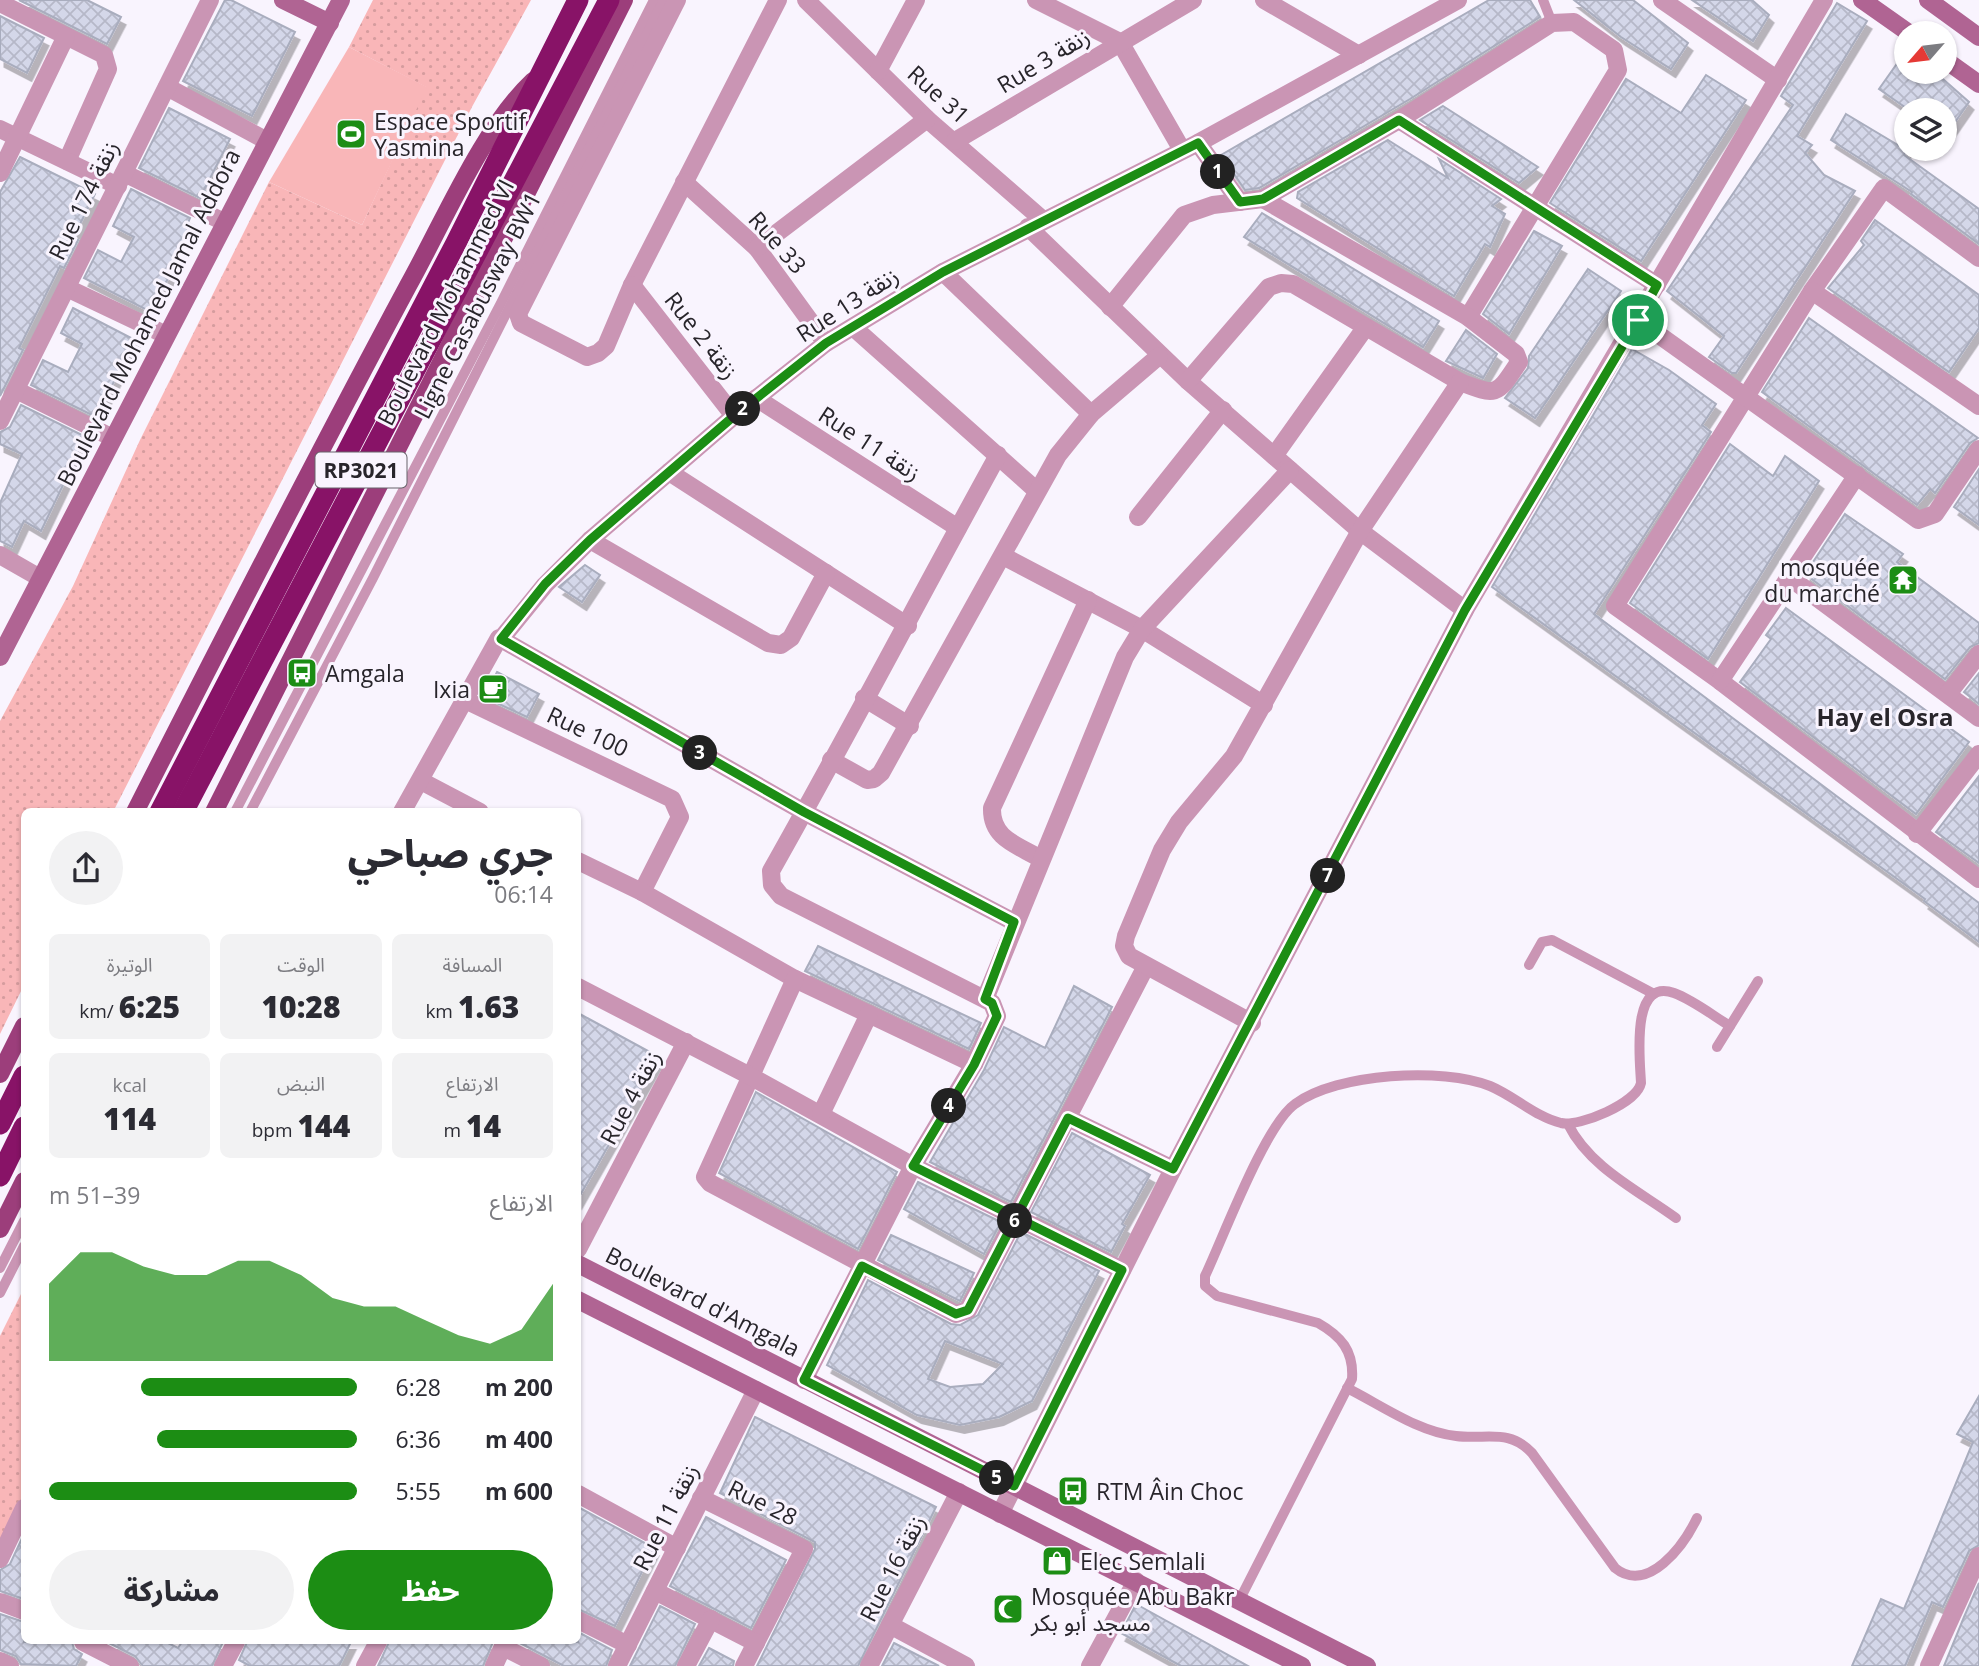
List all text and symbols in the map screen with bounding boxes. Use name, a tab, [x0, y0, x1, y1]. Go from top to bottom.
street label: Rue 3 زنقة	[991, 20, 1095, 100]
north arrow	[1894, 21, 1956, 84]
map controls	[1894, 21, 1957, 161]
street label: Rue 31	[901, 58, 977, 130]
button: layers	[1894, 98, 1957, 161]
place label: Espace Sportif Yasmina	[374, 105, 527, 163]
sports icon: Espace Sportif Yasmina	[334, 117, 368, 151]
street label: Rue 174 زنقة	[40, 135, 126, 265]
street label: Boulevard Mohamed Jamal Addora	[49, 143, 247, 491]
pin: 1	[1200, 154, 1236, 190]
text: 1	[1212, 158, 1223, 184]
street label: Boulevard Mohammed VI	[369, 173, 521, 431]
street label: Ligne Casabusway BW1	[406, 186, 548, 424]
street label: Rue 33	[742, 204, 814, 280]
street label: Rue 13 زنقة	[790, 259, 904, 349]
street label: Rue 2 زنقة	[658, 285, 746, 385]
pin	[1608, 290, 1668, 350]
icon: arrive	[1619, 301, 1657, 339]
pin: 2	[726, 392, 760, 426]
text: 2	[737, 395, 748, 421]
street label: Rue 11 زنقة	[813, 398, 927, 488]
road number: RP3021	[316, 452, 406, 488]
place label: mosquée du marché	[1764, 551, 1880, 609]
temple icon: mosquée du marché	[1886, 563, 1920, 597]
bus stop icon: Amgala	[285, 656, 319, 690]
place label: Amgala	[325, 657, 405, 689]
cafe icon: Ixia	[476, 672, 510, 706]
place label: Ixia	[433, 673, 470, 705]
street label: Rue 100	[542, 698, 634, 764]
district label: Hay el Osra	[1817, 700, 1953, 733]
pin: 3	[682, 736, 718, 770]
text: 3	[694, 739, 705, 765]
text: جري صباحي	[348, 826, 553, 878]
button: share	[49, 831, 123, 905]
pin: 7	[1310, 858, 1346, 894]
text: 7	[1322, 862, 1333, 888]
text: 06:14	[494, 878, 553, 910]
text: الوتيرة	[107, 952, 153, 978]
text: الوقت	[277, 952, 325, 978]
text: المسافة	[442, 952, 502, 978]
text: 6:25	[119, 986, 180, 1027]
text: 10:28	[262, 986, 341, 1027]
text: 1.63	[458, 986, 519, 1027]
text: /km	[79, 998, 119, 1024]
text: km	[425, 998, 458, 1024]
street label: Rue 4 زنقة	[592, 1044, 668, 1150]
text: النبض	[277, 1071, 325, 1097]
text: الارتفاع	[446, 1071, 498, 1097]
text: kcal	[112, 1072, 147, 1098]
pin: 4	[932, 1088, 967, 1124]
text: 4	[943, 1092, 954, 1118]
text: 114	[103, 1098, 156, 1139]
text: 144	[298, 1105, 350, 1146]
text: 14	[466, 1105, 501, 1146]
text: bpm	[252, 1117, 298, 1143]
text: m	[443, 1117, 466, 1143]
text: 39–51 m	[49, 1179, 140, 1211]
text: الارتفاع	[490, 1186, 553, 1218]
pin: 6	[998, 1204, 1032, 1238]
text: 6	[1009, 1207, 1020, 1233]
street label: Boulevard d'Amgala	[600, 1238, 806, 1364]
text: 6:28	[396, 1371, 441, 1403]
text: 200 m	[485, 1371, 553, 1403]
text: 6:36	[396, 1423, 441, 1455]
text: 400 m	[485, 1423, 553, 1455]
street label: Rue 11 زنقة	[624, 1458, 706, 1576]
pin: 5	[979, 1460, 1014, 1496]
text: 5	[991, 1464, 1002, 1490]
street label: Rue 28	[723, 1472, 803, 1532]
bus stop icon: RTM Âin Choc	[1056, 1474, 1090, 1508]
text: 5:55	[396, 1475, 441, 1507]
text: 600 m	[485, 1475, 553, 1507]
place label: RTM Âin Choc	[1096, 1475, 1243, 1507]
street label: Rue 16 زنقة	[851, 1509, 933, 1627]
shop icon: Elec Semlali	[1040, 1544, 1074, 1578]
place label: Elec Semlali	[1080, 1545, 1206, 1577]
button: مشاركة	[49, 1550, 294, 1630]
button: حفظ	[308, 1550, 553, 1630]
place label: Mosquée Abu Bakr مسجد أبو بكر	[1030, 1580, 1235, 1638]
mosque icon: Mosquée Abu Bakr مسجد أبو بكر	[991, 1592, 1025, 1626]

